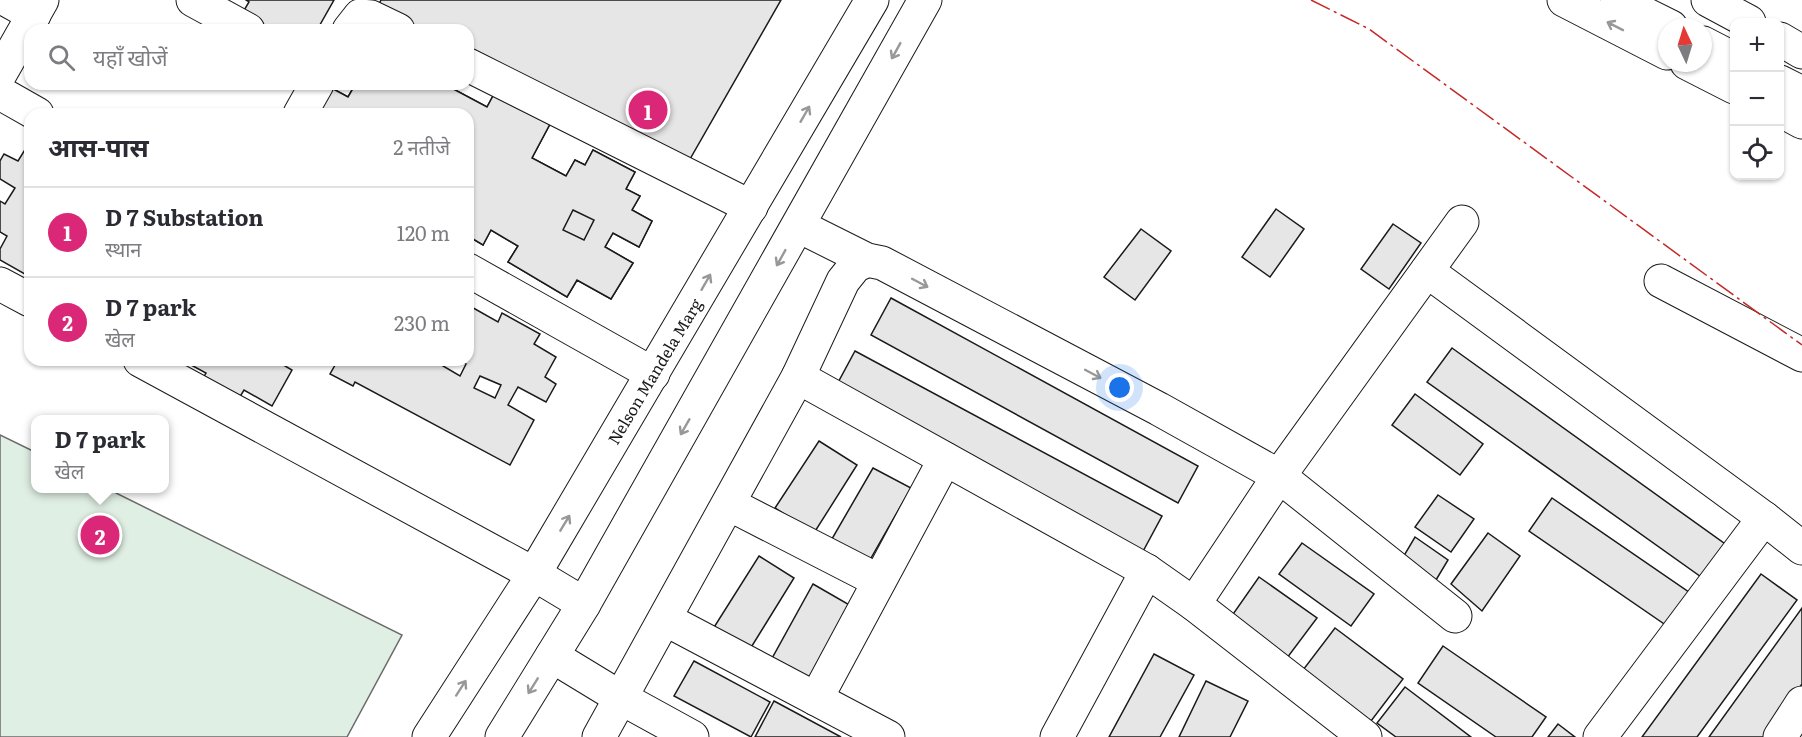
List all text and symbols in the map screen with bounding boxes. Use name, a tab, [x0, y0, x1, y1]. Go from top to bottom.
north arrow	[1658, 18, 1712, 72]
map controls	[1730, 18, 1784, 180]
button: +	[1730, 18, 1784, 72]
one-way arrow	[1607, 20, 1625, 32]
search box	[24, 24, 474, 90]
text: यहाँ खोजें	[93, 40, 168, 73]
icon: search	[45, 41, 78, 74]
one-way arrow	[890, 42, 902, 59]
button: −	[1730, 72, 1784, 126]
pin: 1	[628, 88, 668, 132]
one-way arrow	[799, 106, 811, 123]
text: आस-पास	[48, 126, 149, 165]
button: locate	[1730, 126, 1784, 180]
text: 2 नतीजे	[393, 131, 450, 161]
text: D 7 Substation	[105, 200, 264, 233]
text: 1	[63, 217, 72, 247]
text: 120 m	[397, 217, 450, 247]
text: स्थान	[105, 233, 141, 263]
one-way arrow	[774, 249, 786, 266]
one-way arrow	[701, 274, 713, 291]
one-way arrow	[911, 278, 929, 289]
text: D 7 park	[105, 290, 196, 323]
street label: Nelson Mandela Marg	[601, 293, 707, 449]
text: 2	[62, 307, 73, 337]
text: 230 m	[394, 307, 450, 337]
text: खेल	[105, 323, 135, 353]
one-way arrow	[1083, 369, 1101, 380]
your location	[1105, 373, 1134, 402]
popup	[31, 415, 169, 493]
one-way arrow	[678, 419, 690, 436]
text: D 7 park	[54, 422, 146, 455]
text: खेल	[54, 455, 84, 485]
pin: 2	[80, 512, 120, 558]
one-way arrow	[559, 515, 571, 532]
one-way arrow	[527, 678, 540, 695]
one-way arrow	[455, 680, 467, 697]

